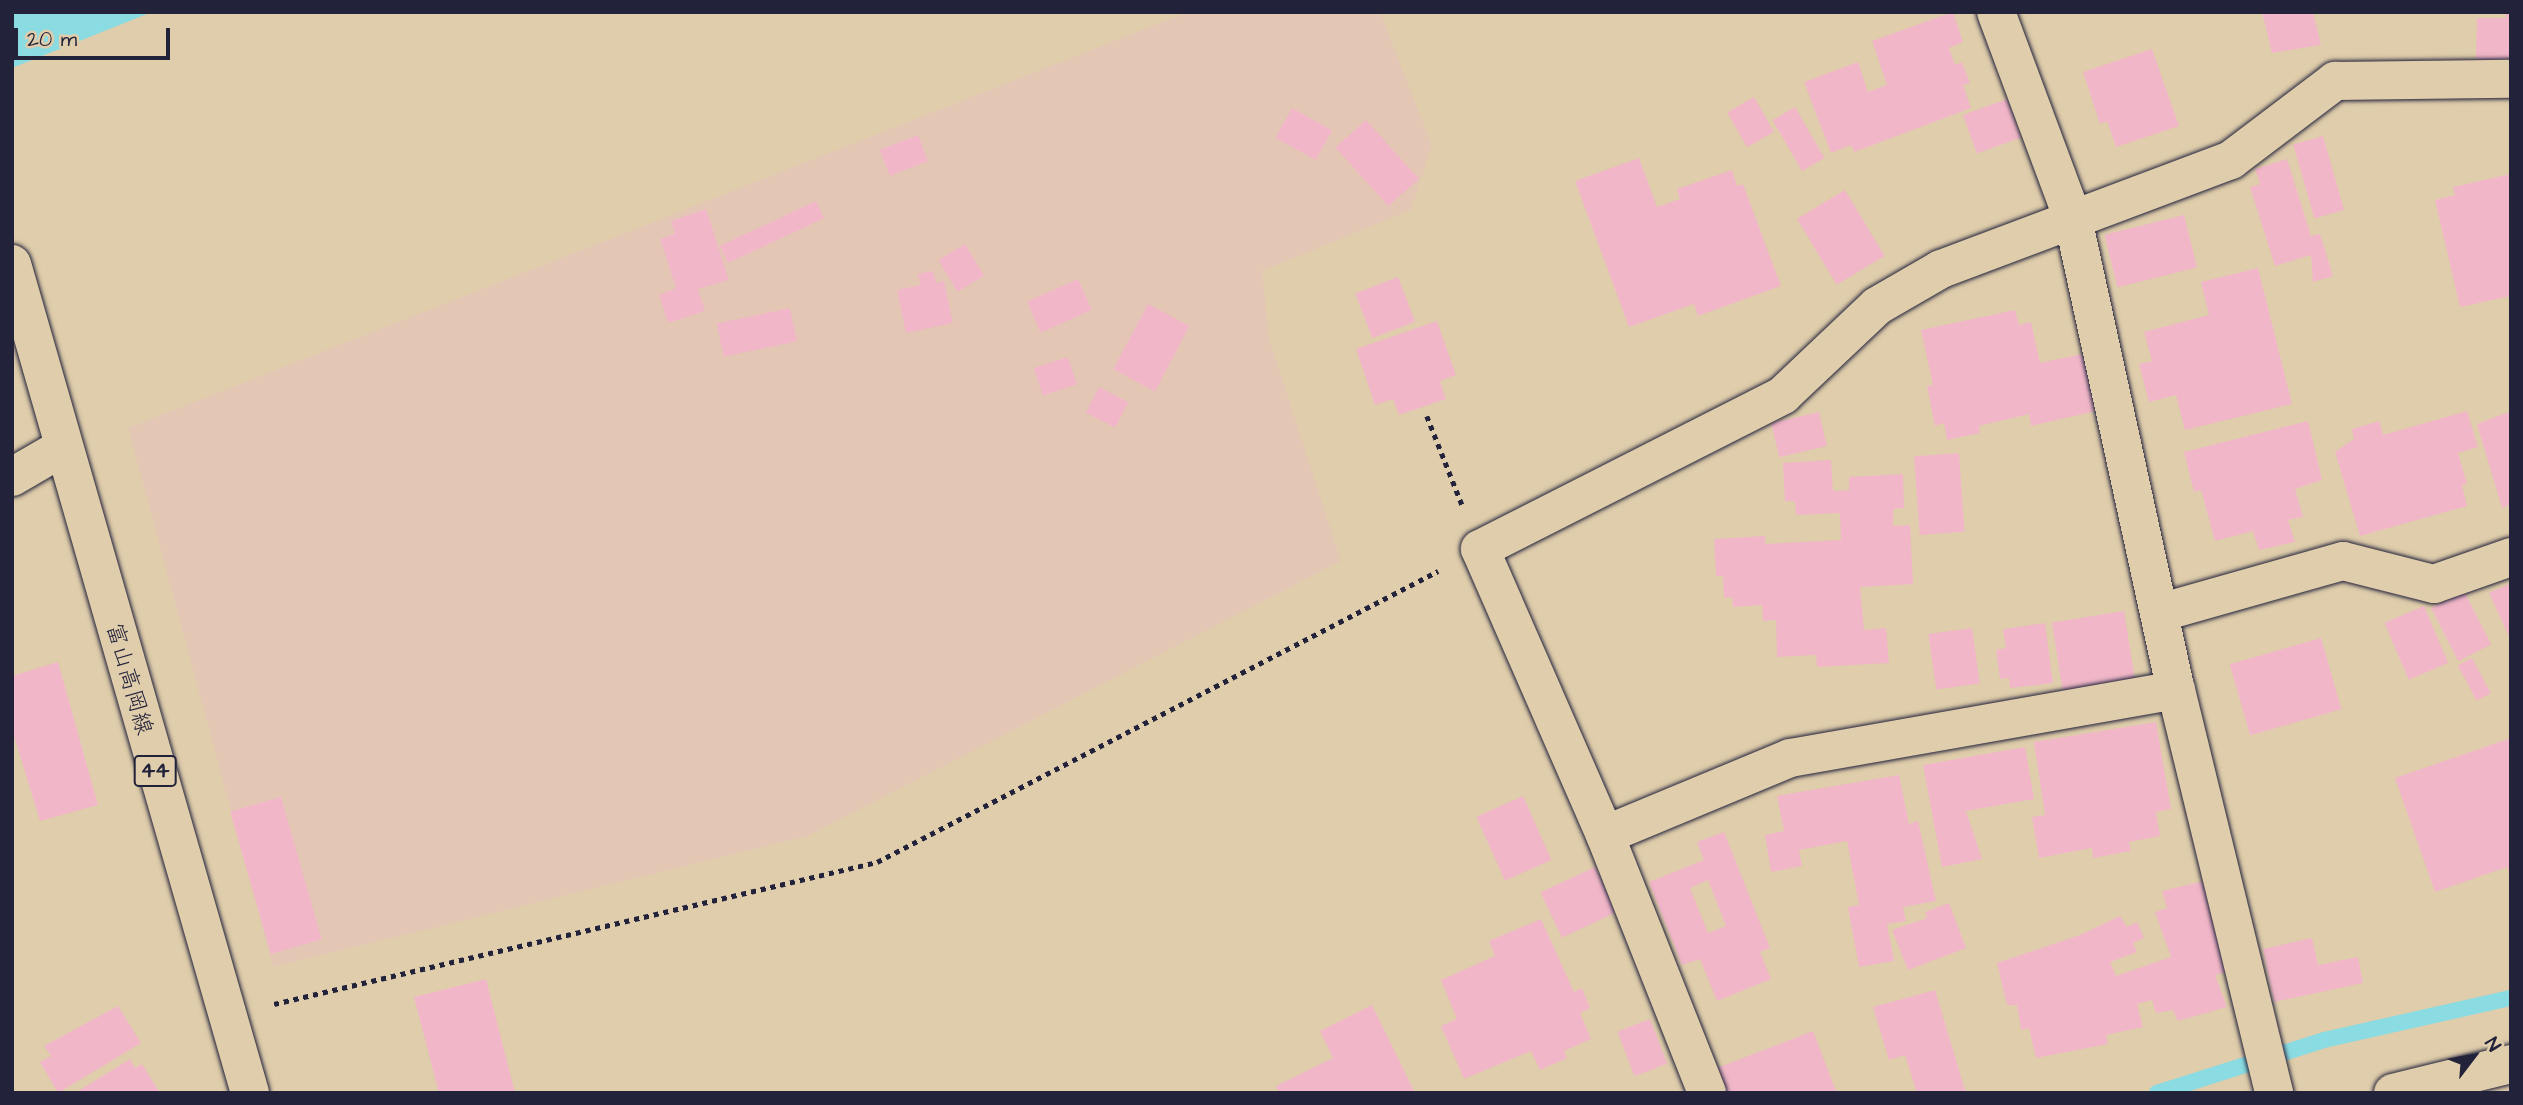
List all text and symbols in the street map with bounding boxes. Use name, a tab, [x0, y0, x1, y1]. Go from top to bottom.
scale bar	[18, 14, 173, 58]
text: 20 m	[27, 25, 77, 54]
street label: 富山高岡線	[100, 620, 158, 738]
road number: 44	[132, 754, 178, 788]
north arrow	[2439, 1021, 2509, 1091]
text: N	[2478, 1032, 2507, 1057]

